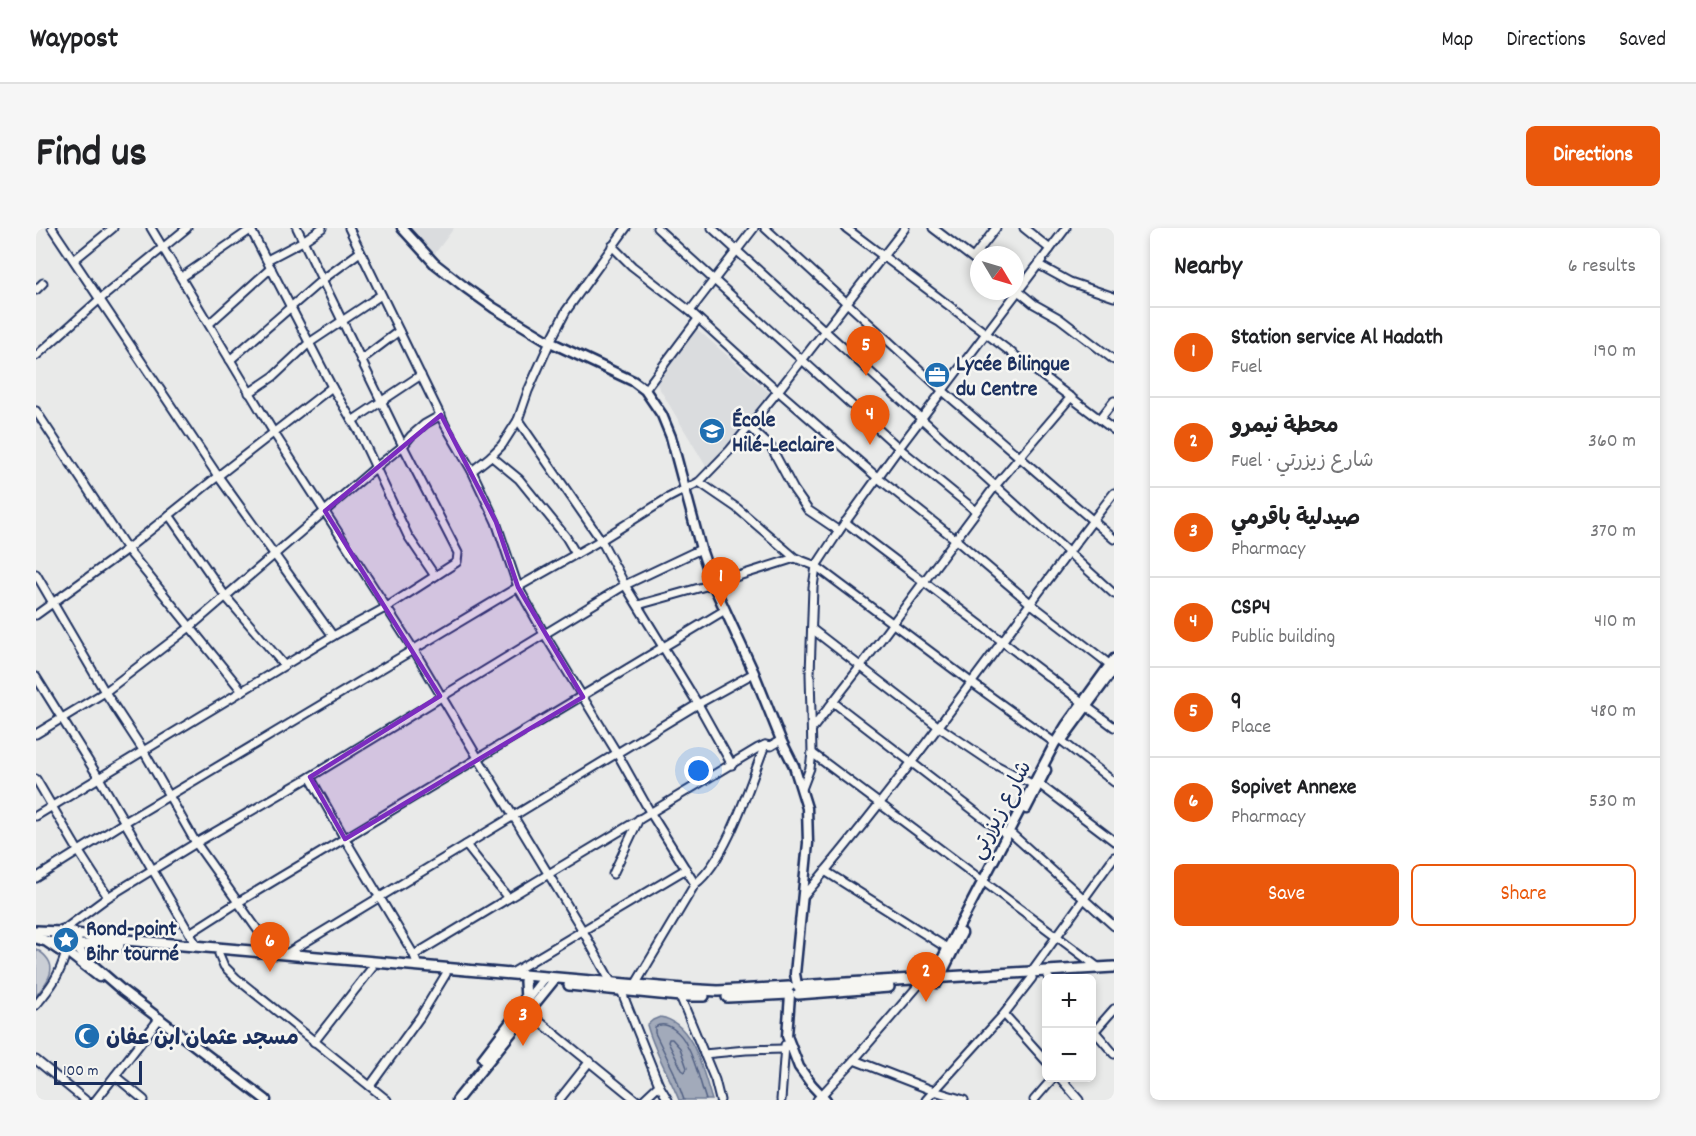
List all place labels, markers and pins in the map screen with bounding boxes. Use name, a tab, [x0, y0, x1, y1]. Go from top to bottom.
pin: 5	[846, 326, 886, 376]
place label: Lycée Bilingue du Centre	[956, 350, 1070, 406]
office icon: Lycée Bilingue du Centre	[922, 360, 952, 390]
pin: 4	[850, 396, 890, 445]
place label: École Hilé-Leclaire	[732, 406, 835, 462]
school or university icon: École Hilé-Leclaire	[697, 416, 727, 446]
pin: 1	[702, 558, 740, 607]
place label: Rond-point Bihr tourné	[86, 915, 179, 971]
pin: 6	[250, 922, 290, 972]
place icon: Rond-point Bihr tourné	[51, 925, 81, 955]
pin: 2	[906, 952, 946, 1002]
pin: 3	[504, 996, 542, 1046]
mosque icon: مسجد عثمان ابن عفان	[72, 1021, 102, 1051]
place label: مسجد عثمان ابن عفان	[106, 1024, 299, 1055]

